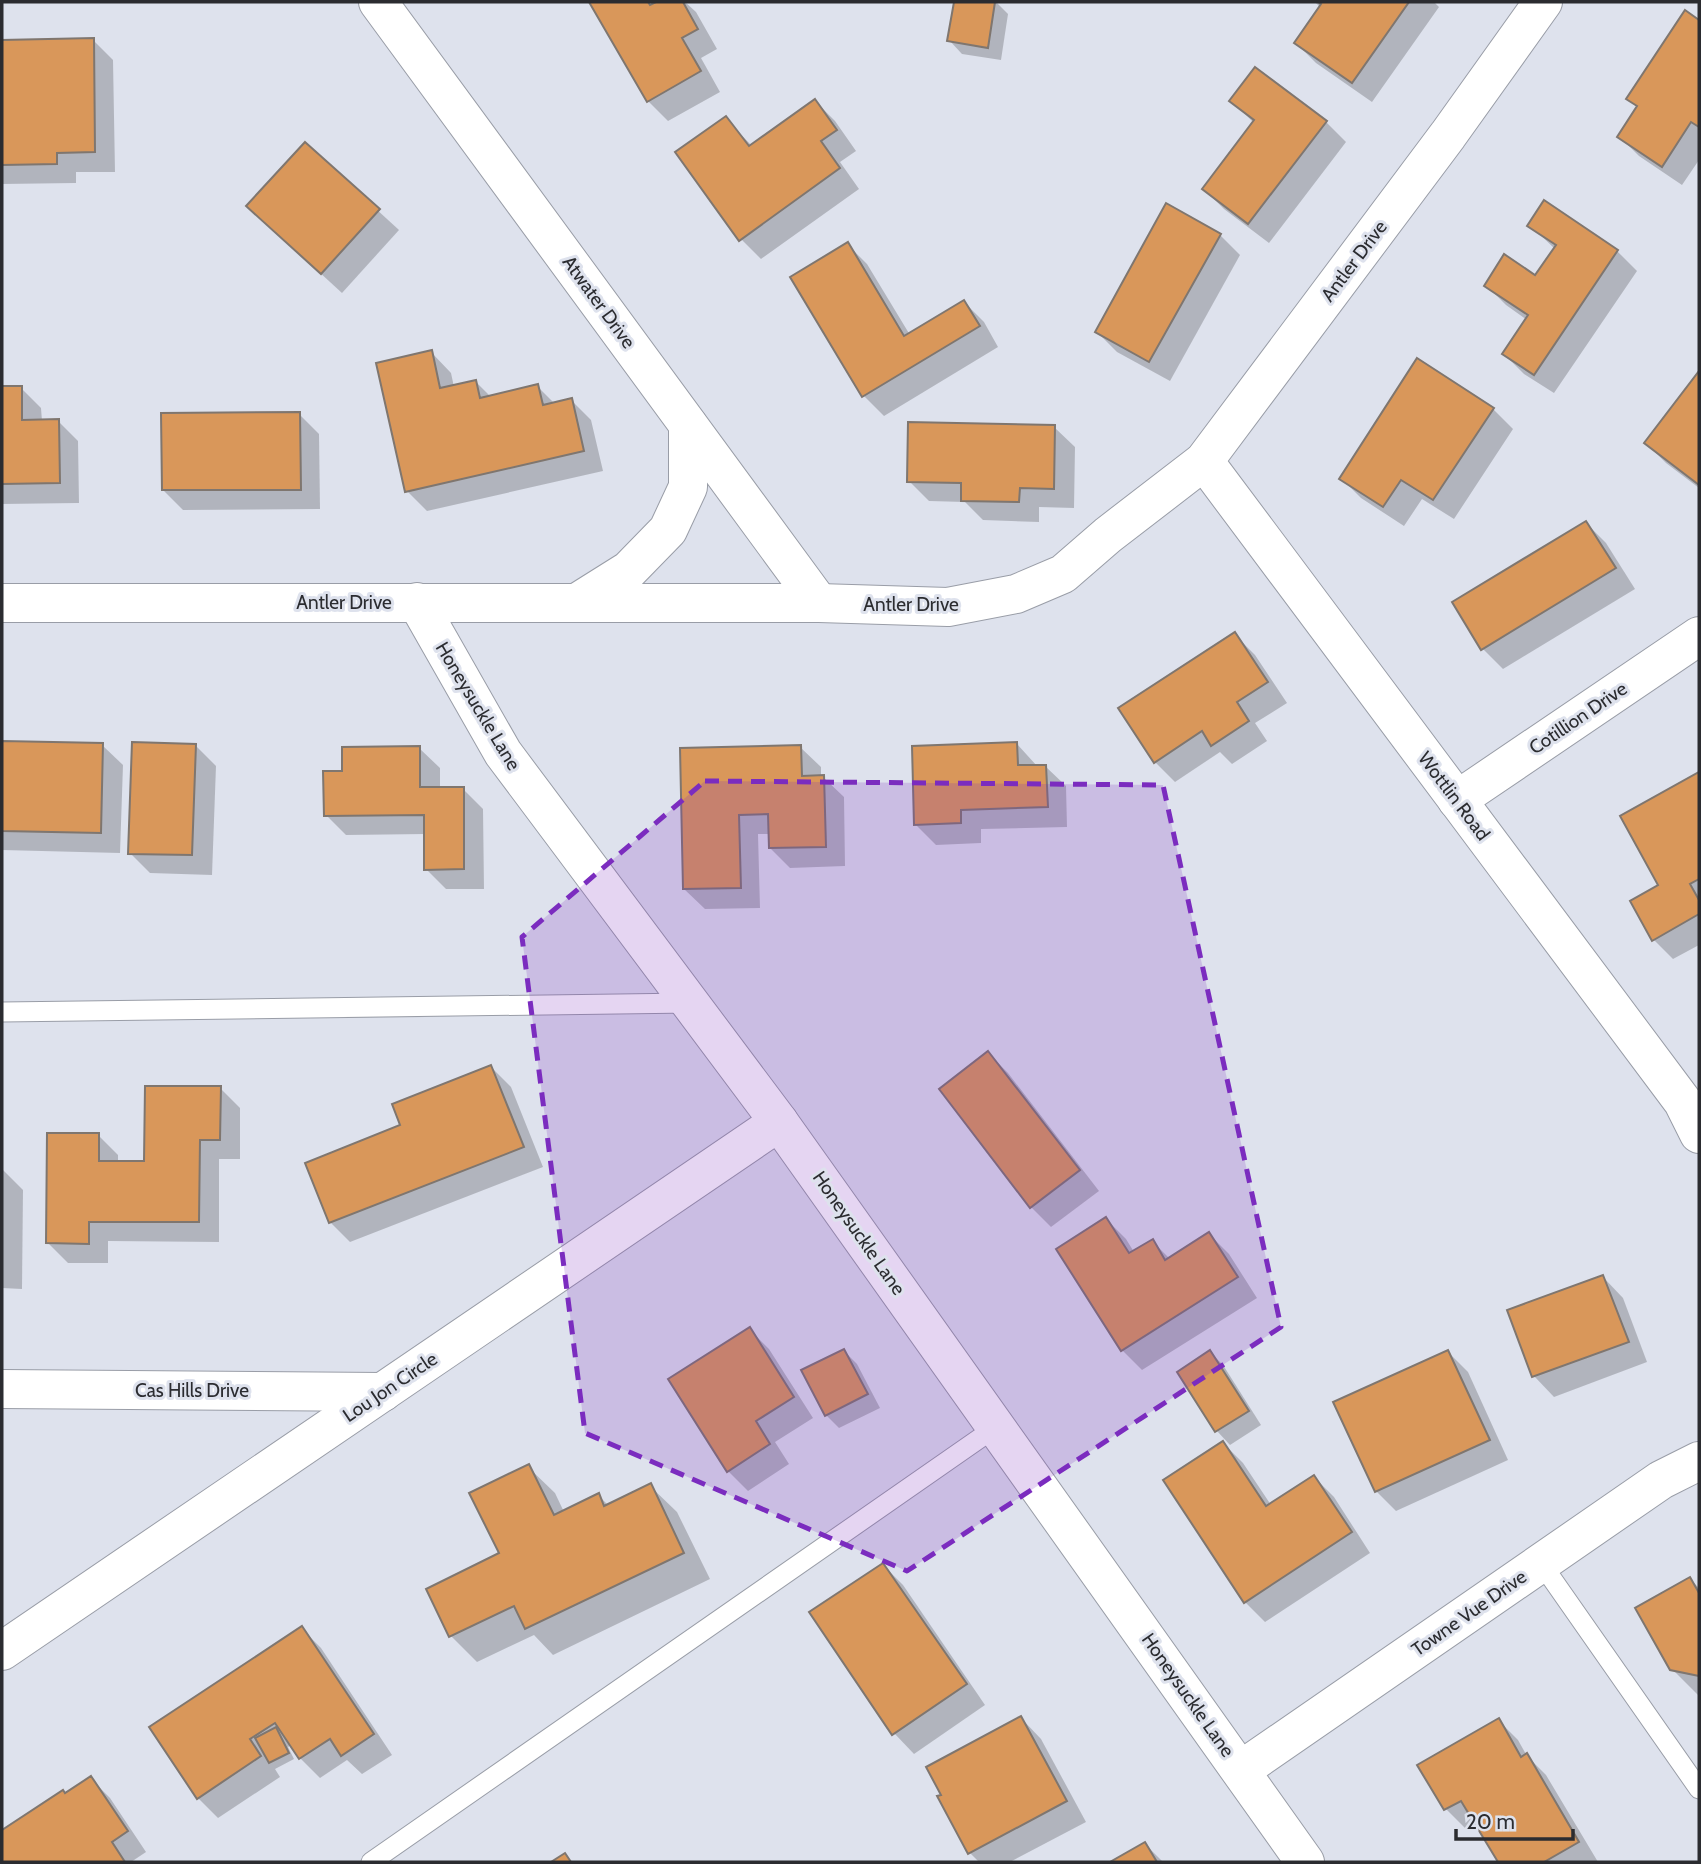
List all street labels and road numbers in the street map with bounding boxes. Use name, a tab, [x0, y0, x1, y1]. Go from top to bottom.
street label: Antler Drive	[1316, 216, 1392, 306]
street label: Atwater Drive	[558, 251, 641, 353]
street label: Antler Drive	[296, 591, 392, 614]
street label: Antler Drive	[863, 593, 959, 616]
street label: Honeysuckle Lane	[431, 638, 526, 775]
street label: Cotillion Drive	[1525, 677, 1632, 759]
street label: Wottlin Road	[1413, 747, 1495, 845]
street label: Honeysuckle Lane	[808, 1167, 910, 1299]
street label: Lou Jon Circle	[338, 1347, 442, 1427]
street label: Cas Hills Drive	[135, 1379, 249, 1402]
street label: Towne Vue Drive	[1407, 1565, 1531, 1661]
street label: Honeysuckle Lane	[1137, 1629, 1239, 1761]

